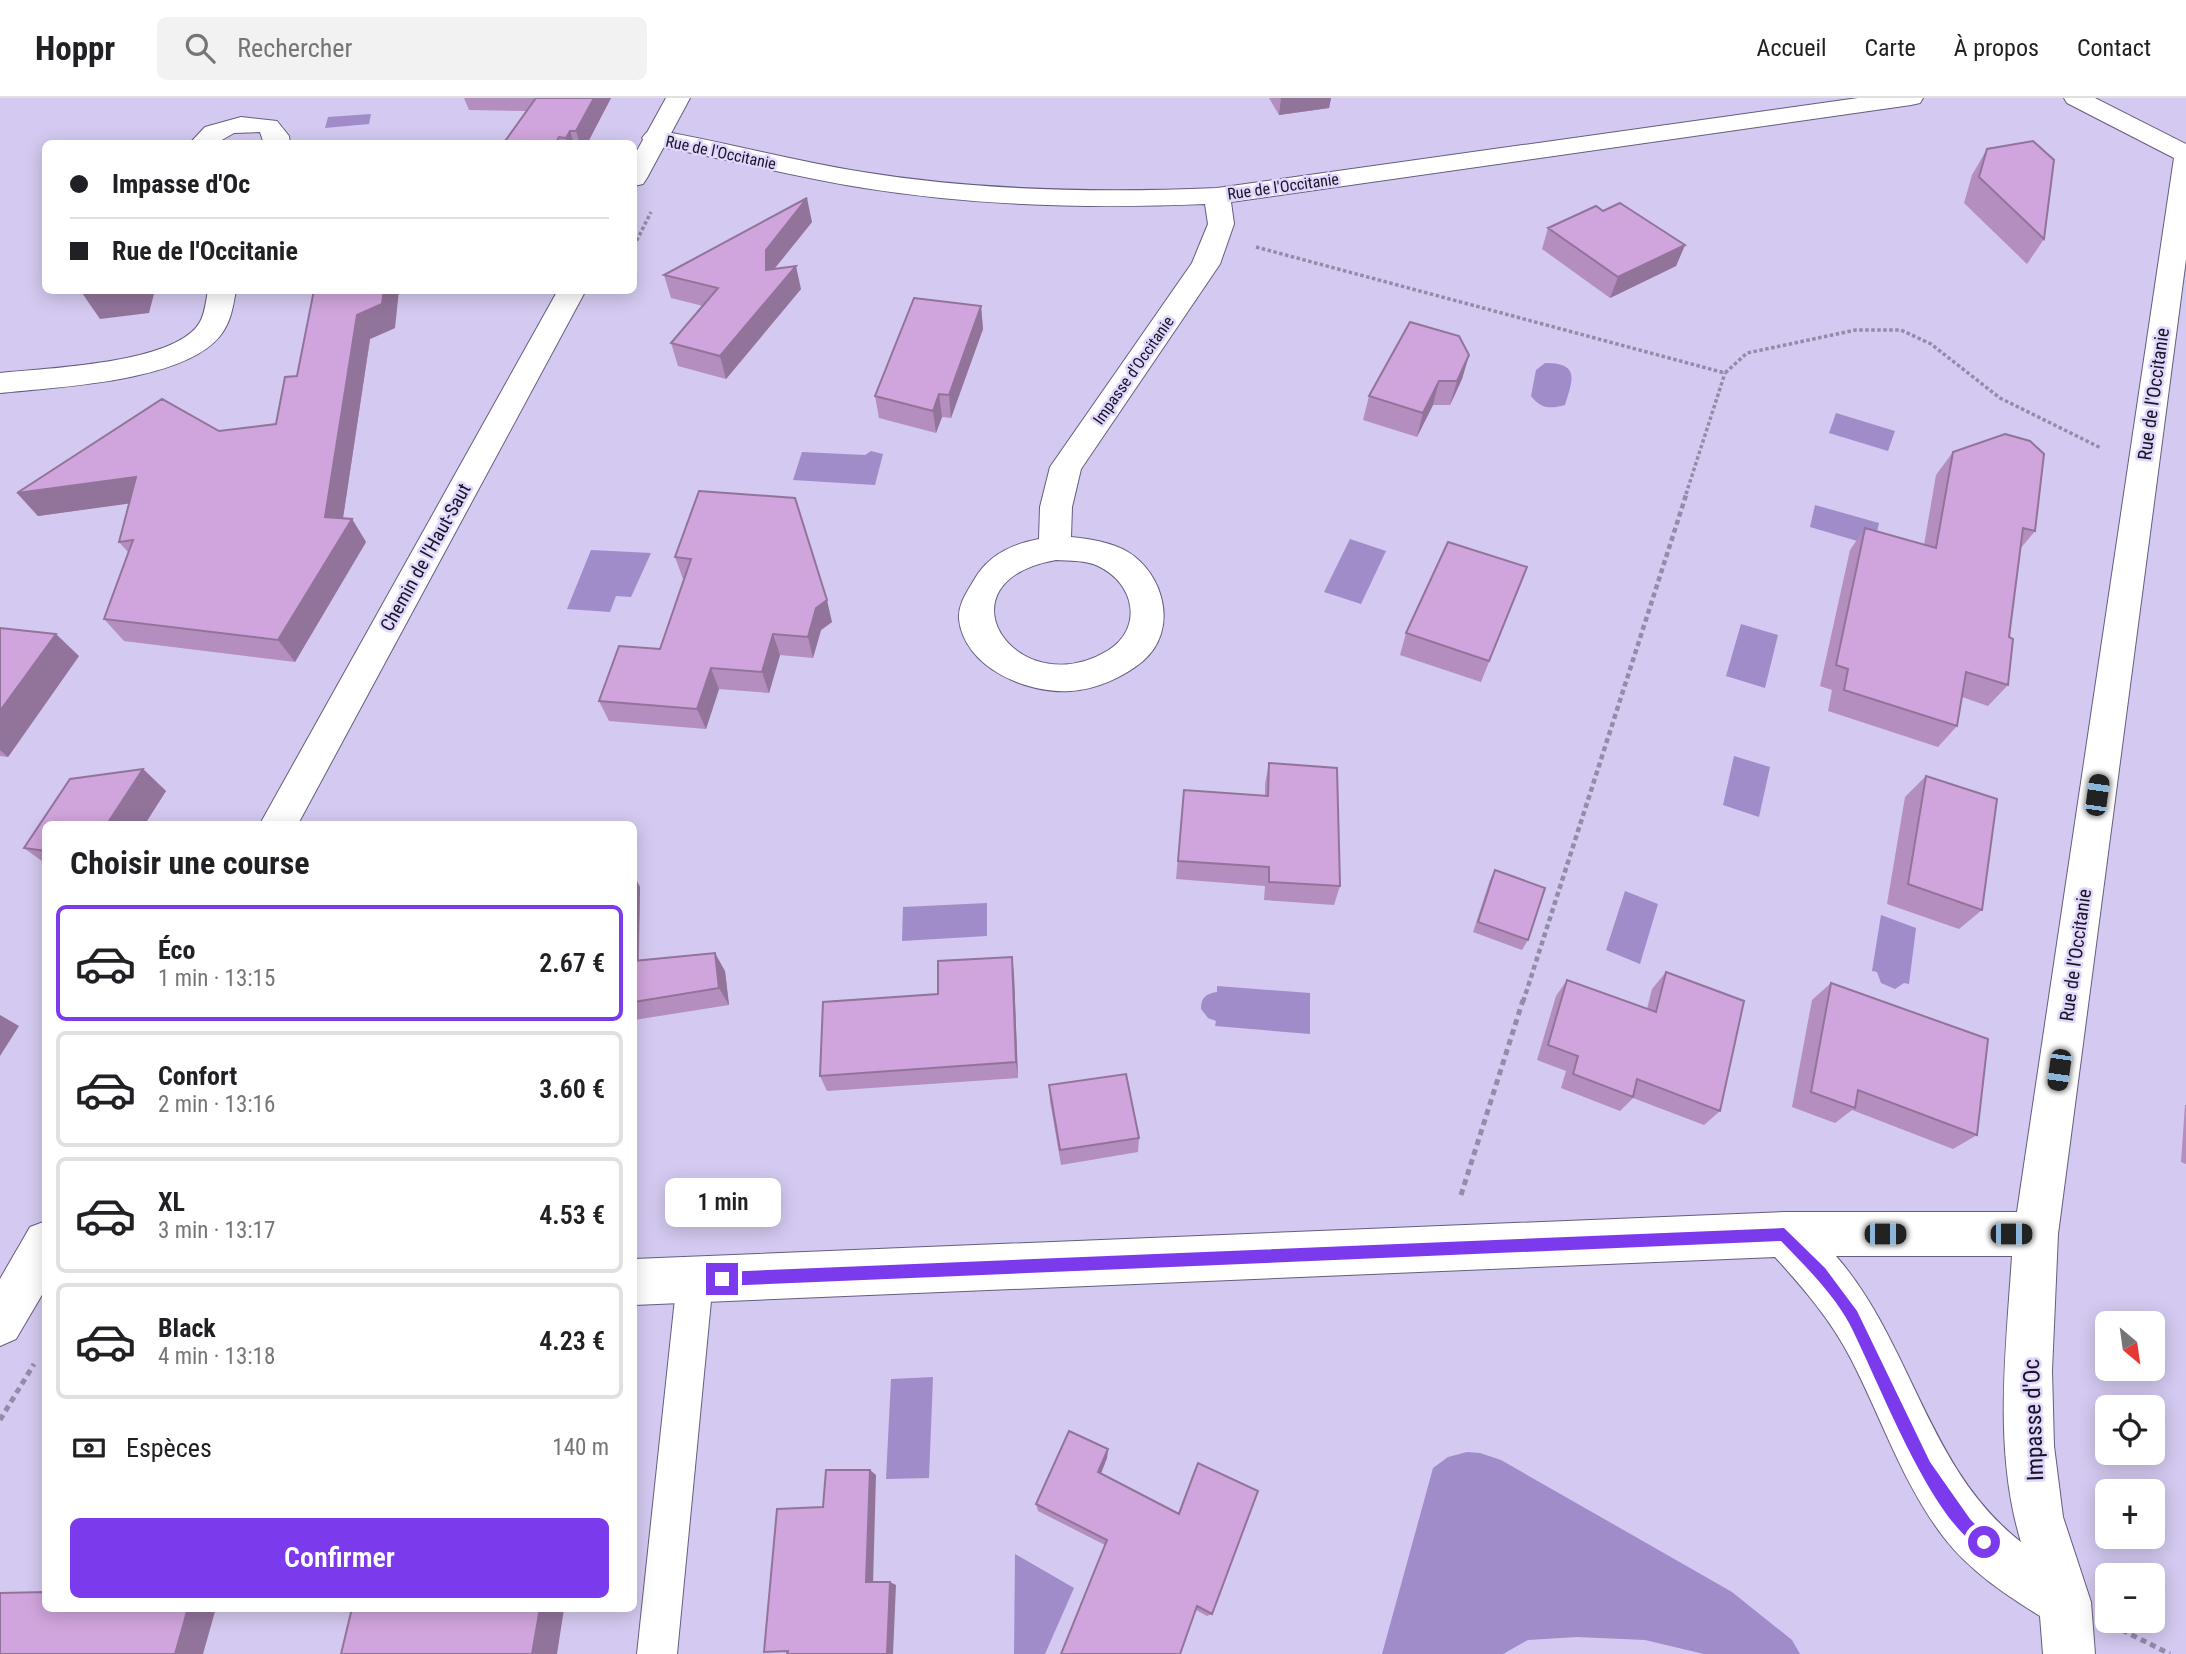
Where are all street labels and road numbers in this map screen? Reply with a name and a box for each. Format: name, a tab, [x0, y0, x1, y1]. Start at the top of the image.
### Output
street label: Rue de l'Occitanie	[664, 132, 778, 173]
street label: Rue de l'Occitanie	[1226, 169, 1340, 204]
street label: Impasse d'Occitanie	[1089, 313, 1178, 428]
street label: Rue de l'Occitanie	[2133, 326, 2174, 462]
street label: Chemin de l'Haut-Saut	[375, 479, 476, 635]
street label: Rue de l'Occitanie	[2055, 887, 2096, 1023]
street label: Impasse d'Oc	[2018, 1358, 2049, 1482]

